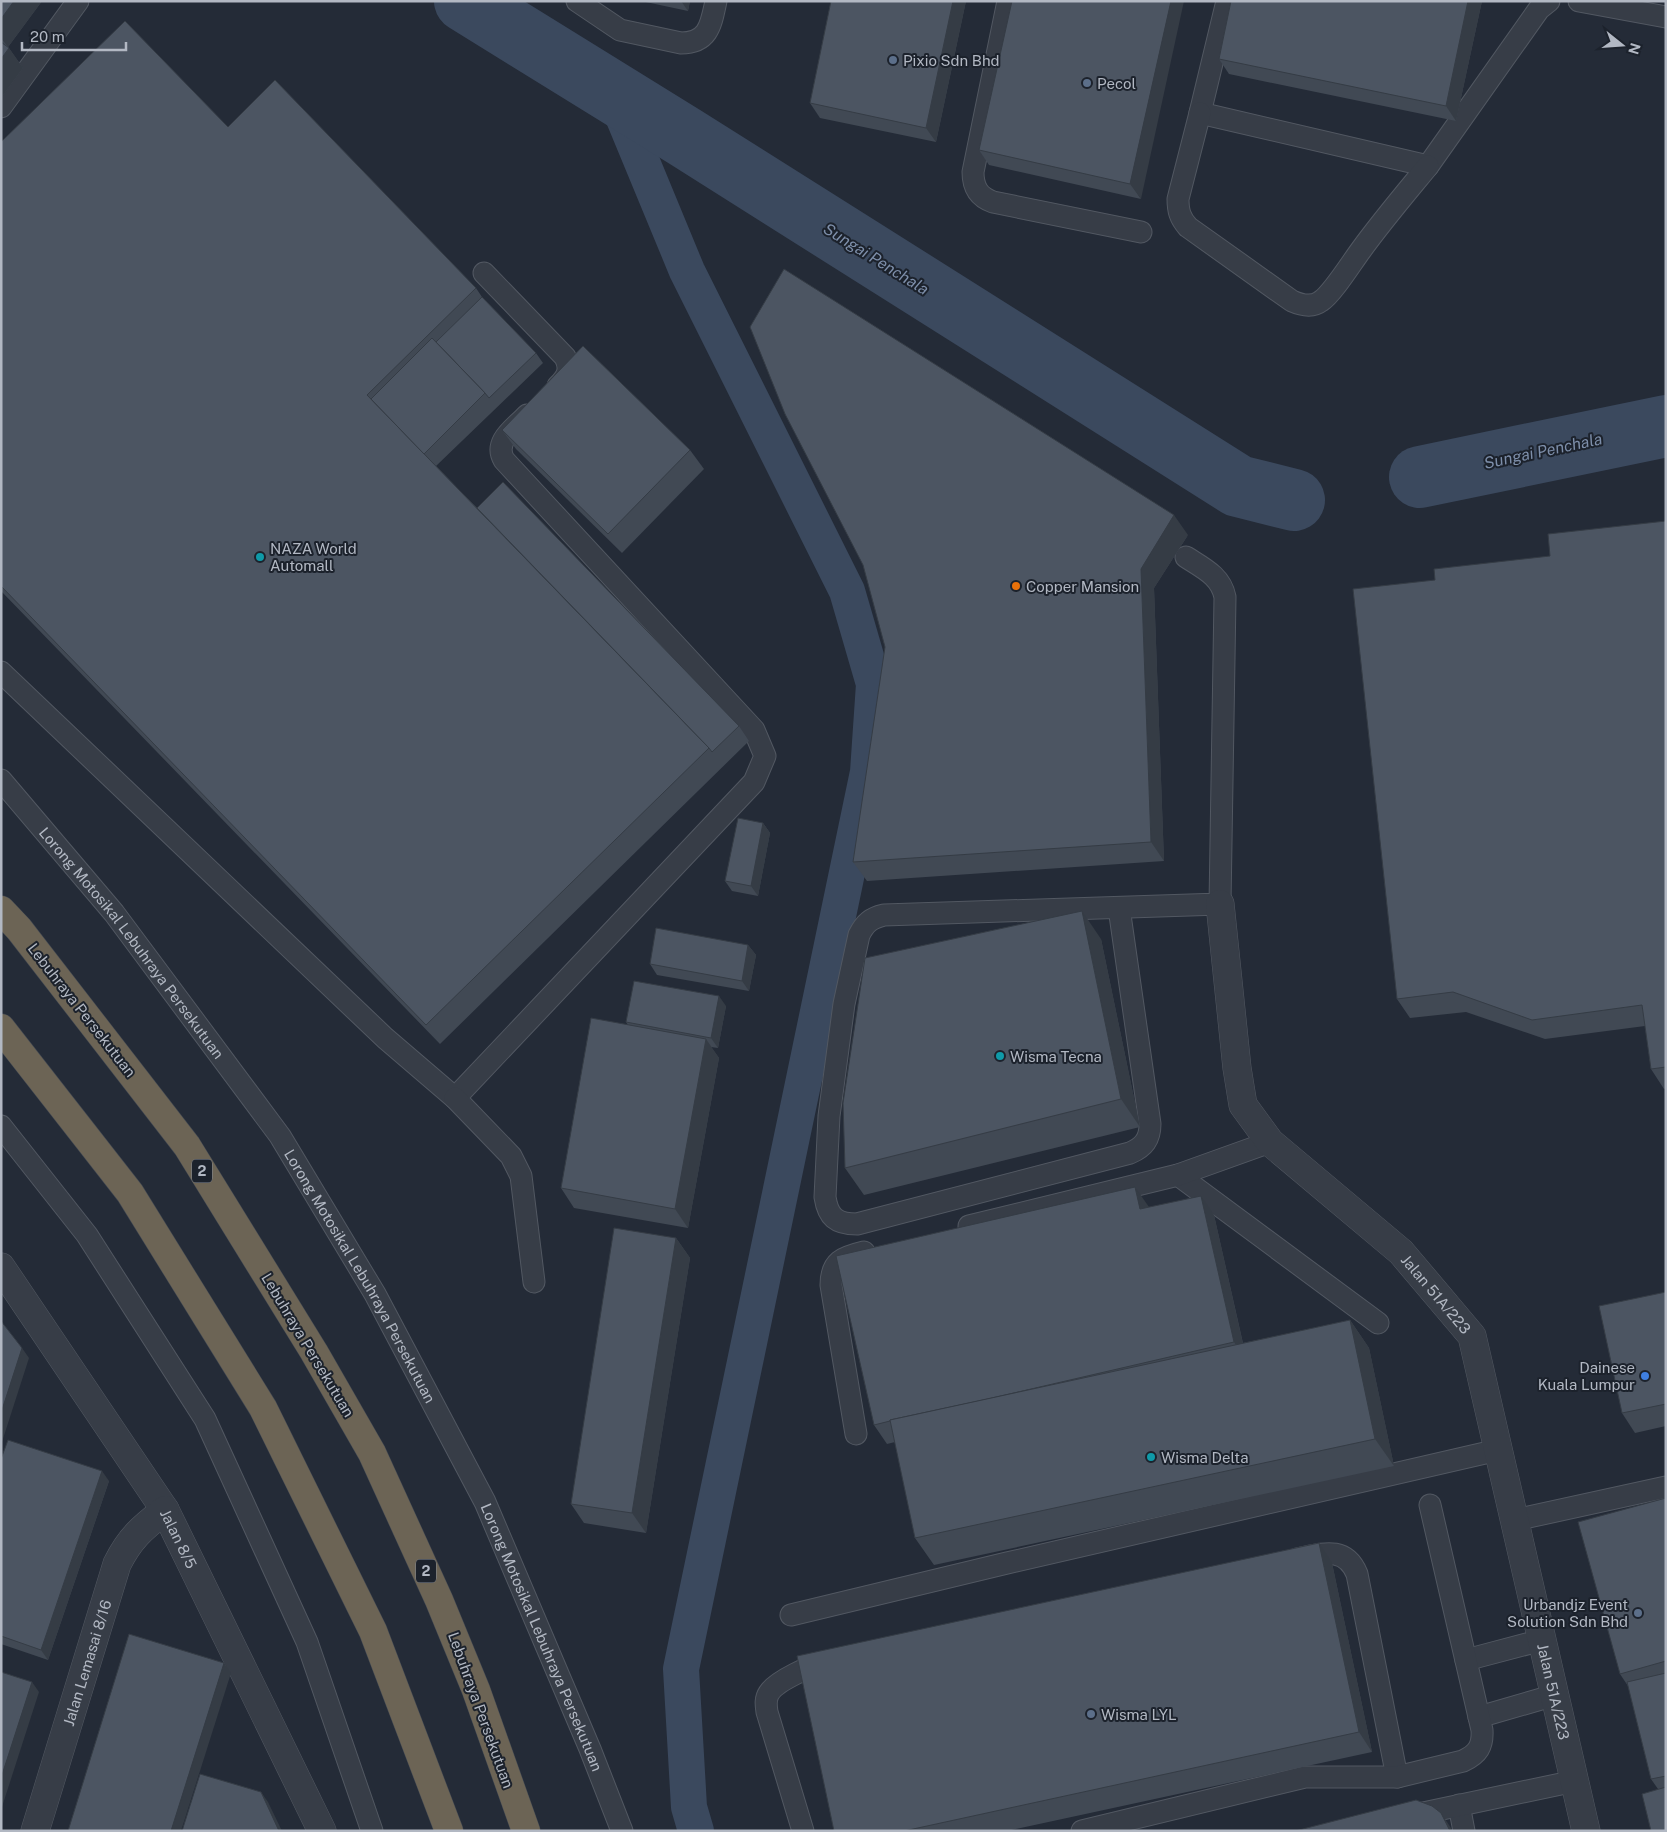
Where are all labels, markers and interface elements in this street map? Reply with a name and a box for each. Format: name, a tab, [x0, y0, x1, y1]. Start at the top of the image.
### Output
scale bar	[22, 20, 126, 52]
north arrow	[1597, 20, 1647, 70]
text: 20 m	[30, 28, 65, 45]
text: N	[1625, 41, 1644, 56]
place label: Pixio Sdn Bhd	[903, 52, 1000, 69]
marker: Pixio Sdn Bhd	[887, 54, 899, 66]
place label: Pecol	[1097, 75, 1136, 92]
marker: Pecol	[1081, 77, 1093, 89]
water label: Sungai Penchala	[820, 219, 932, 299]
water label: Sungai Penchala	[1482, 429, 1604, 473]
place label: NAZA World Automall	[270, 540, 357, 574]
marker: NAZA World Automall	[254, 551, 266, 563]
place label: Copper Mansion	[1026, 578, 1139, 595]
marker: Copper Mansion	[1010, 580, 1022, 592]
street label: Lorong Motosikal Lebuhraya Persekutuan	[36, 824, 228, 1062]
street label: Lebuhraya Persekutuan	[24, 940, 140, 1080]
place label: Wisma Tecna	[1010, 1048, 1102, 1065]
marker: Wisma Tecna	[994, 1050, 1006, 1062]
street label: Lorong Motosikal Lebuhraya Persekutuan	[280, 1147, 440, 1407]
road number: 2	[192, 1160, 212, 1182]
street label: Jalan 51A/223	[1398, 1251, 1475, 1337]
street label: Lebuhraya Persekutuan	[258, 1270, 358, 1420]
place label: Dainese Kuala Lumpur	[1538, 1359, 1635, 1393]
marker: Dainese Kuala Lumpur	[1639, 1370, 1651, 1382]
place label: Wisma Delta	[1161, 1449, 1248, 1466]
marker: Wisma Delta	[1145, 1451, 1157, 1463]
street label: Lorong Motosikal Lebuhraya Persekutuan	[477, 1501, 607, 1775]
street label: Jalan 8/5	[157, 1506, 201, 1571]
road number: 2	[416, 1560, 436, 1582]
place label: Urbandjz Event Solution Sdn Bhd	[1507, 1596, 1628, 1630]
street label: Jalan Lemasai 8/16	[59, 1598, 114, 1728]
marker: Urbandjz Event Solution Sdn Bhd	[1632, 1607, 1644, 1619]
street label: Lebuhraya Persekutuan	[444, 1629, 518, 1791]
street label: Jalan 51A/223	[1535, 1642, 1573, 1741]
place label: Wisma LYL	[1101, 1706, 1177, 1723]
marker: Wisma LYL	[1085, 1708, 1097, 1720]

